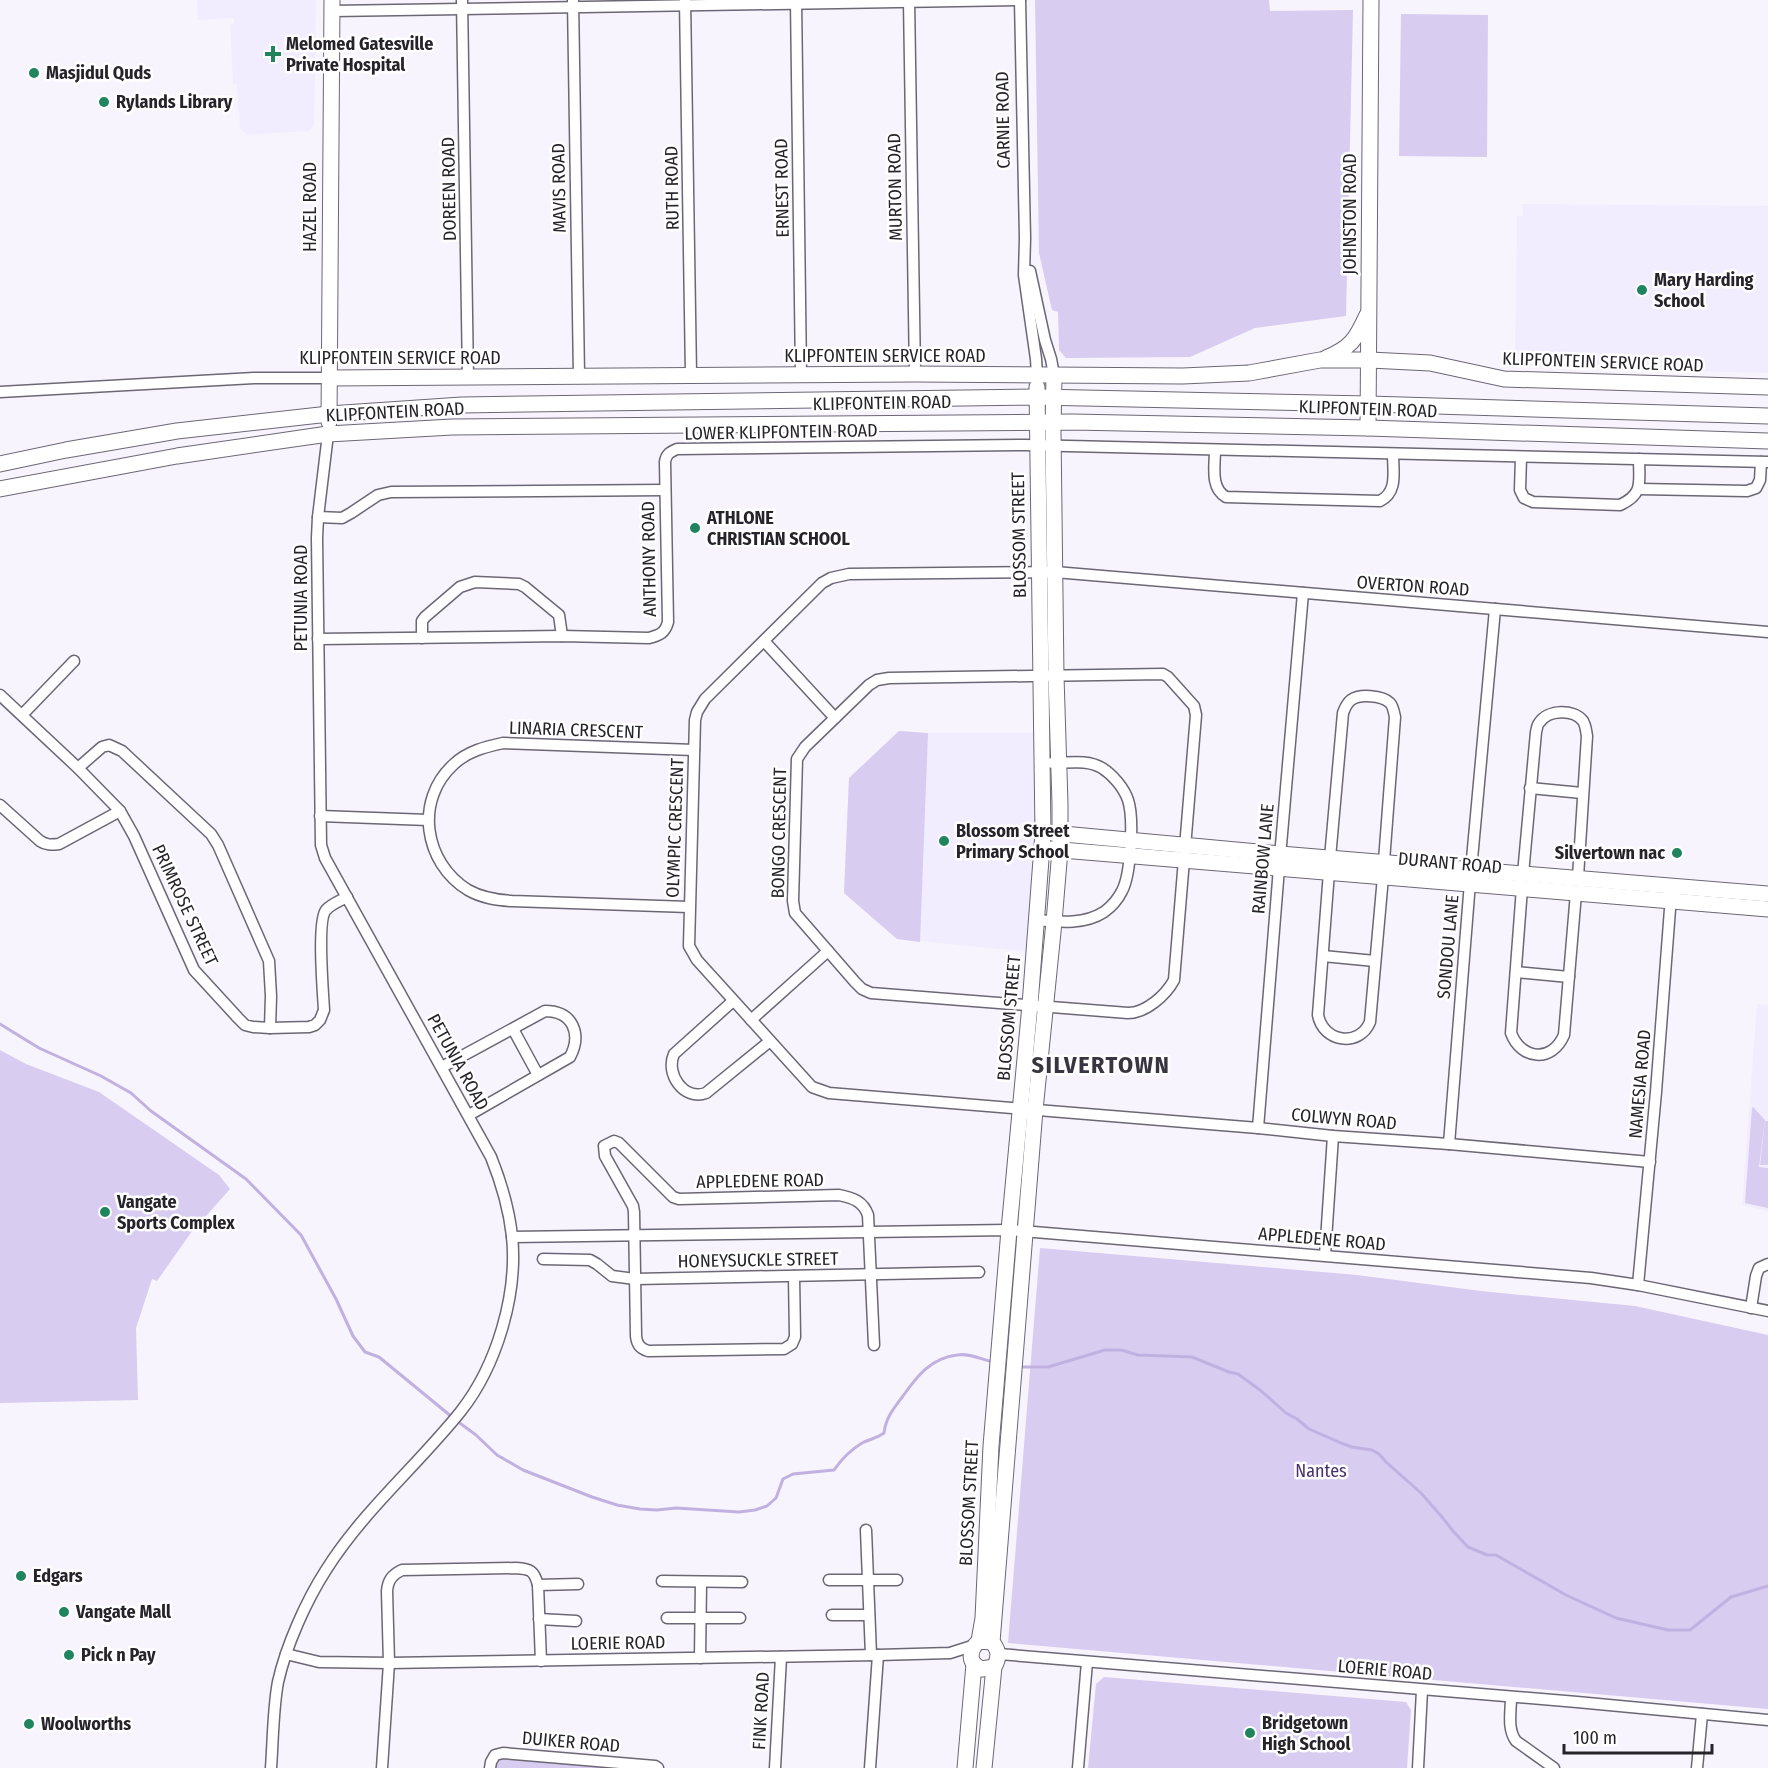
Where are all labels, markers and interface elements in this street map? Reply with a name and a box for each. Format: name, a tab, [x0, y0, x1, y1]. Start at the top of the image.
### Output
place label: Melomed Gatesville Private Hospital	[286, 33, 433, 76]
marker: Melomed Gatesville Private Hospital	[264, 45, 282, 63]
place label: Masjidul Quds	[46, 62, 151, 84]
marker: Masjidul Quds	[27, 66, 41, 80]
street label: CARNIE ROAD	[991, 71, 1015, 169]
place label: Rylands Library	[116, 91, 233, 113]
marker: Rylands Library	[97, 95, 111, 109]
street label: MURTON ROAD	[883, 133, 907, 241]
street label: DOREEN ROAD	[437, 137, 461, 241]
street label: ERNEST ROAD	[770, 138, 794, 238]
street label: MAVIS ROAD	[547, 143, 571, 233]
street label: RUTH ROAD	[660, 146, 684, 230]
street label: JOHNSTON ROAD	[1339, 153, 1361, 275]
street label: HAZEL ROAD	[299, 162, 321, 252]
place label: Mary Harding School	[1654, 269, 1754, 312]
marker: Mary Harding School	[1635, 283, 1649, 297]
street label: KLIPFONTEIN SERVICE ROAD	[784, 345, 986, 367]
street label: KLIPFONTEIN SERVICE ROAD	[299, 347, 501, 369]
street label: KLIPFONTEIN SERVICE ROAD	[1502, 347, 1704, 377]
street label: KLIPFONTEIN ROAD	[812, 391, 952, 415]
street label: KLIPFONTEIN ROAD	[1298, 396, 1438, 422]
street label: KLIPFONTEIN ROAD	[325, 397, 465, 427]
street label: LOWER KLIPFONTEIN ROAD	[684, 419, 878, 445]
street label: BLOSSOM STREET	[1007, 471, 1031, 598]
street label: ANTHONY ROAD	[637, 501, 661, 617]
place label: ATHLONE CHRISTIAN SCHOOL	[706, 507, 850, 550]
marker: ATHLONE CHRISTIAN SCHOOL	[688, 521, 702, 535]
street label: PETUNIA ROAD	[290, 545, 312, 651]
street label: OVERTON ROAD	[1356, 571, 1470, 601]
street label: LINARIA CRESCENT	[509, 717, 644, 743]
street label: OLYMPIC CRESCENT	[662, 757, 688, 898]
street label: BONGO CRESCENT	[767, 767, 791, 899]
street label: RAINBOW LANE	[1247, 803, 1279, 915]
place label: Blossom Street Primary School	[956, 820, 1070, 863]
marker: Blossom Street Primary School	[937, 834, 951, 848]
street label: PRIMROSE STREET	[147, 841, 223, 970]
place label: Silvertown nac	[1555, 842, 1665, 864]
marker: Silvertown nac	[1670, 846, 1684, 860]
street label: DURANT ROAD	[1397, 847, 1503, 879]
street label: SONDOU LANE	[1432, 894, 1464, 1000]
street label: BLOSSOM STREET	[993, 954, 1026, 1082]
street label: PETUNIA ROAD	[422, 1010, 494, 1114]
street label: NAMESIA ROAD	[1624, 1028, 1656, 1140]
district label: SILVERTOWN	[1031, 1051, 1171, 1079]
street label: COLWYN ROAD	[1290, 1103, 1398, 1135]
street label: APPLEDENE ROAD	[696, 1169, 824, 1193]
place label: Vangate Sports Complex	[116, 1191, 235, 1234]
marker: Vangate Sports Complex	[98, 1205, 112, 1219]
street label: APPLEDENE ROAD	[1257, 1222, 1387, 1256]
street label: HONEYSUCKLE STREET	[677, 1248, 839, 1272]
street label: BLOSSOM STREET	[955, 1439, 983, 1567]
park label: Nantes	[1295, 1460, 1347, 1482]
place label: Edgars	[33, 1565, 83, 1587]
marker: Edgars	[14, 1569, 28, 1583]
place label: Vangate Mall	[75, 1601, 171, 1623]
marker: Vangate Mall	[57, 1605, 71, 1619]
street label: LOERIE ROAD	[570, 1631, 666, 1655]
place label: Pick n Pay	[81, 1644, 156, 1666]
marker: Pick n Pay	[62, 1648, 76, 1662]
street label: LOERIE ROAD	[1337, 1655, 1433, 1685]
street label: FINK ROAD	[748, 1671, 774, 1751]
place label: Bridgetown High School	[1262, 1712, 1350, 1755]
place label: Woolworths	[41, 1713, 131, 1735]
marker: Woolworths	[22, 1717, 36, 1731]
scale bar	[1564, 1717, 1712, 1755]
marker: Bridgetown High School	[1243, 1726, 1257, 1740]
street label: DUIKER ROAD	[521, 1727, 621, 1757]
text: 100 m	[1573, 1727, 1617, 1749]

